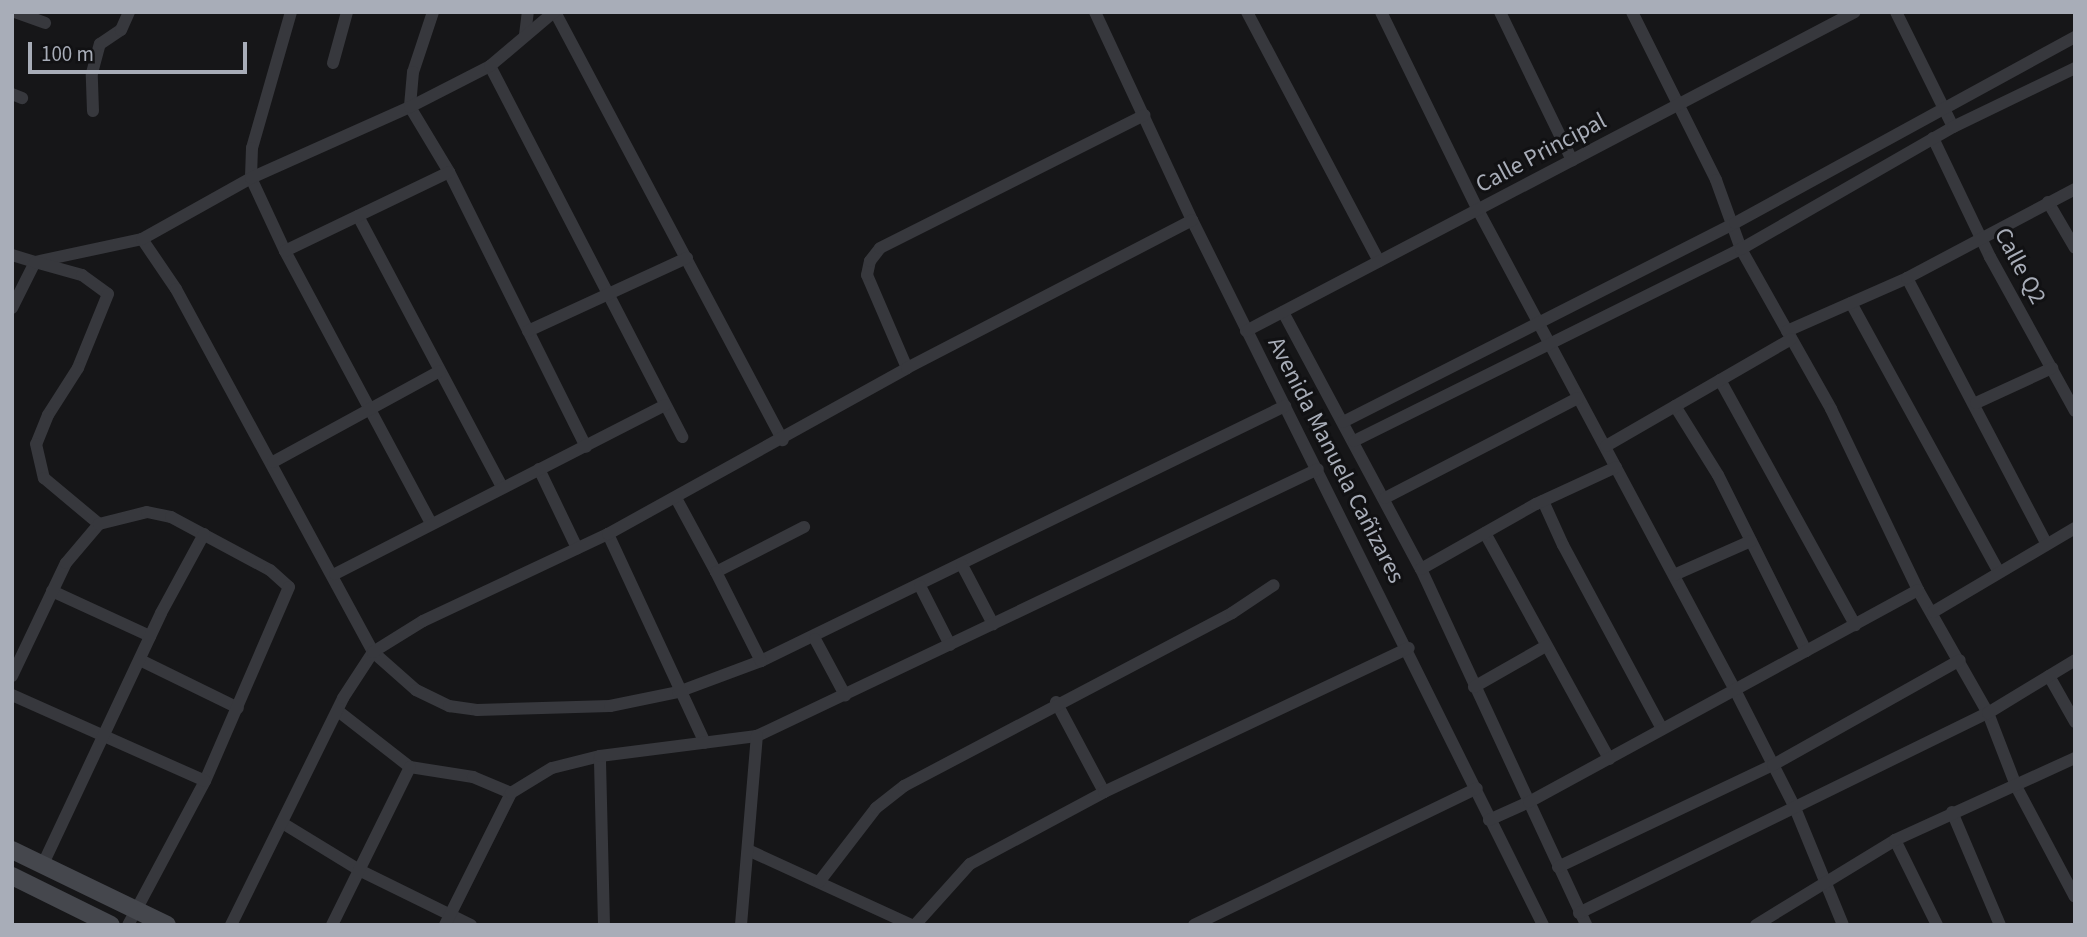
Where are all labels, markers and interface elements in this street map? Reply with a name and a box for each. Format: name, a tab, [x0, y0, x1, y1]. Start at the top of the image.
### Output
scale bar	[32, 28, 250, 72]
text: 100 m	[41, 39, 94, 69]
street label: Calle Principal	[1471, 107, 1611, 199]
street label: Calle Q2	[1988, 223, 2052, 309]
street label: Avenida Manuela Cañizares	[1261, 332, 1411, 588]

